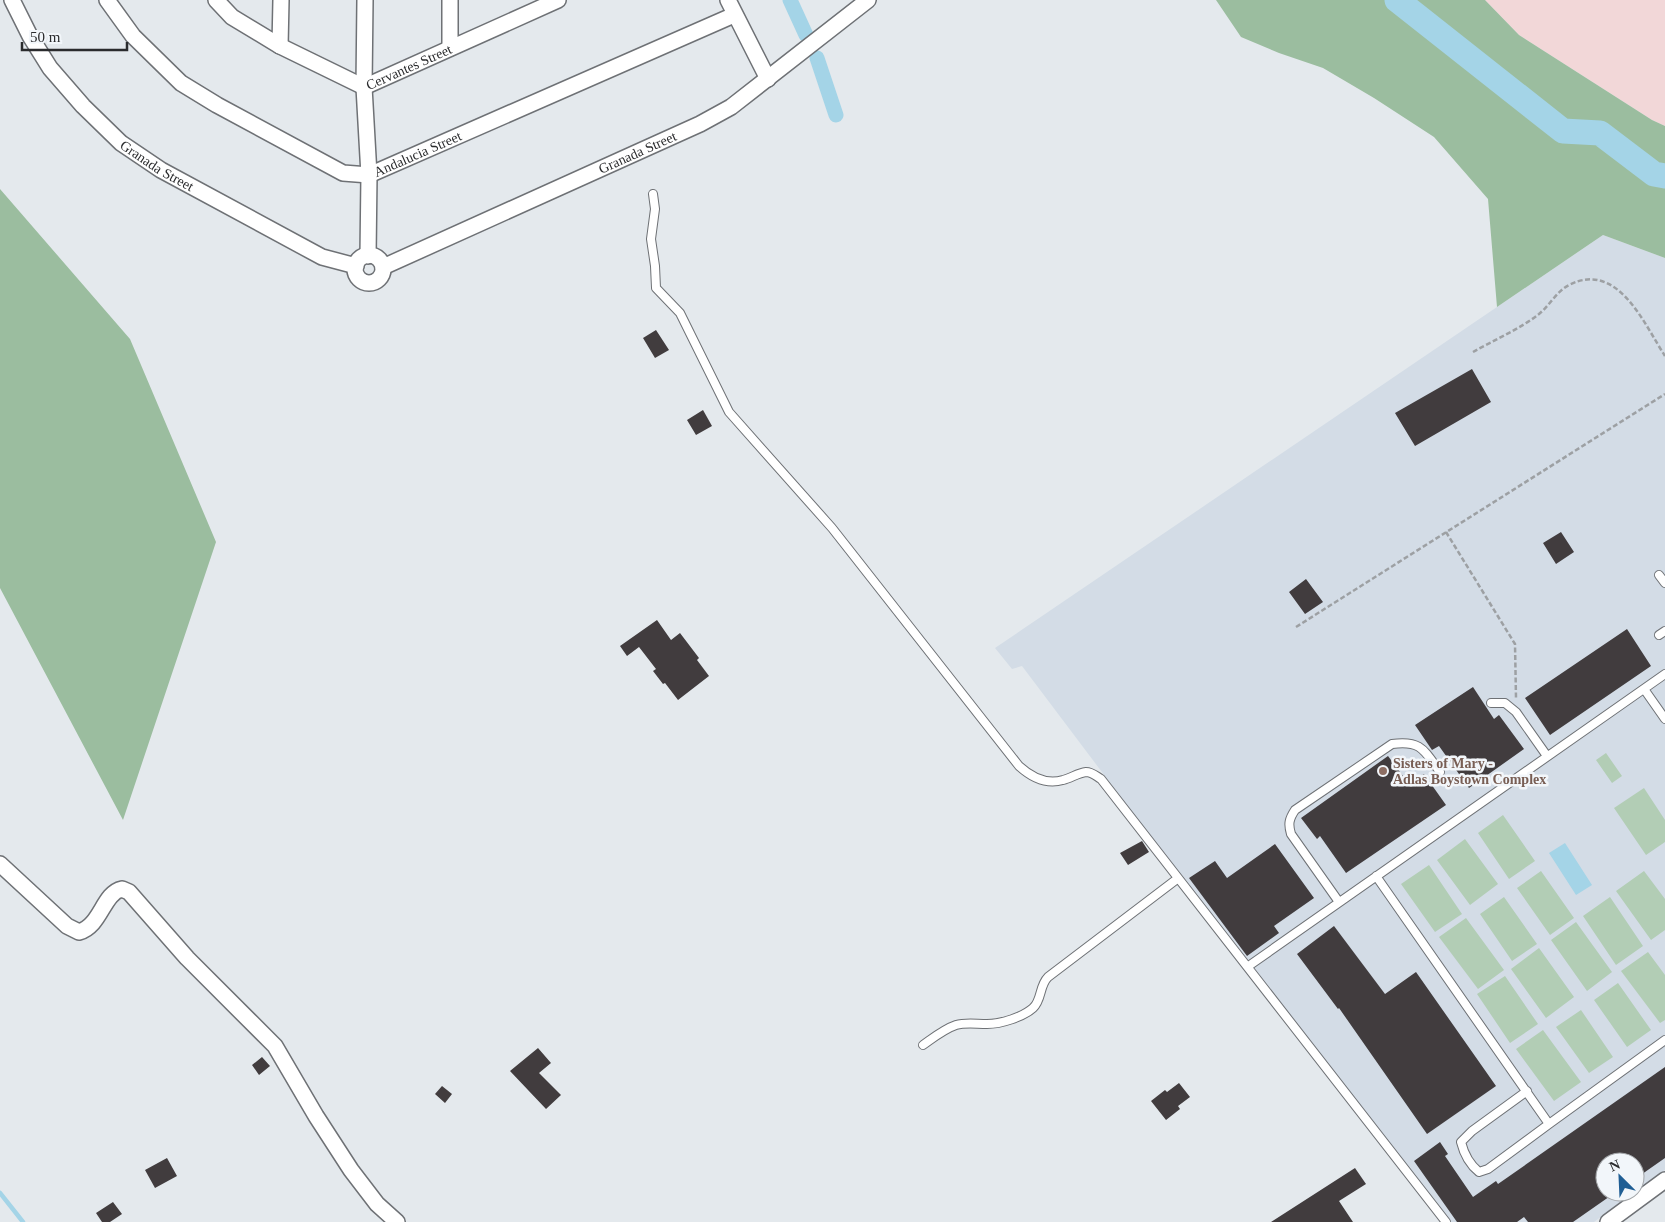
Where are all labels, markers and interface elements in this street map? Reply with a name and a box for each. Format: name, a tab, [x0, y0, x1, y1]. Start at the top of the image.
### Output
scale bar	[22, 20, 128, 52]
text: 50 m	[30, 29, 61, 45]
street label: Cervantes Street	[364, 42, 454, 93]
street label: Andalucia Street	[372, 128, 464, 180]
street label: Granada Street	[596, 129, 679, 177]
street label: Granada Street	[117, 138, 196, 194]
place label: Sisters of Mary - Adlas Boystown Complex	[1393, 756, 1546, 787]
marker: Sisters of Mary - Adlas Boystown Complex	[1377, 765, 1389, 777]
north arrow	[1595, 1152, 1645, 1202]
text: N	[1607, 1157, 1623, 1174]

